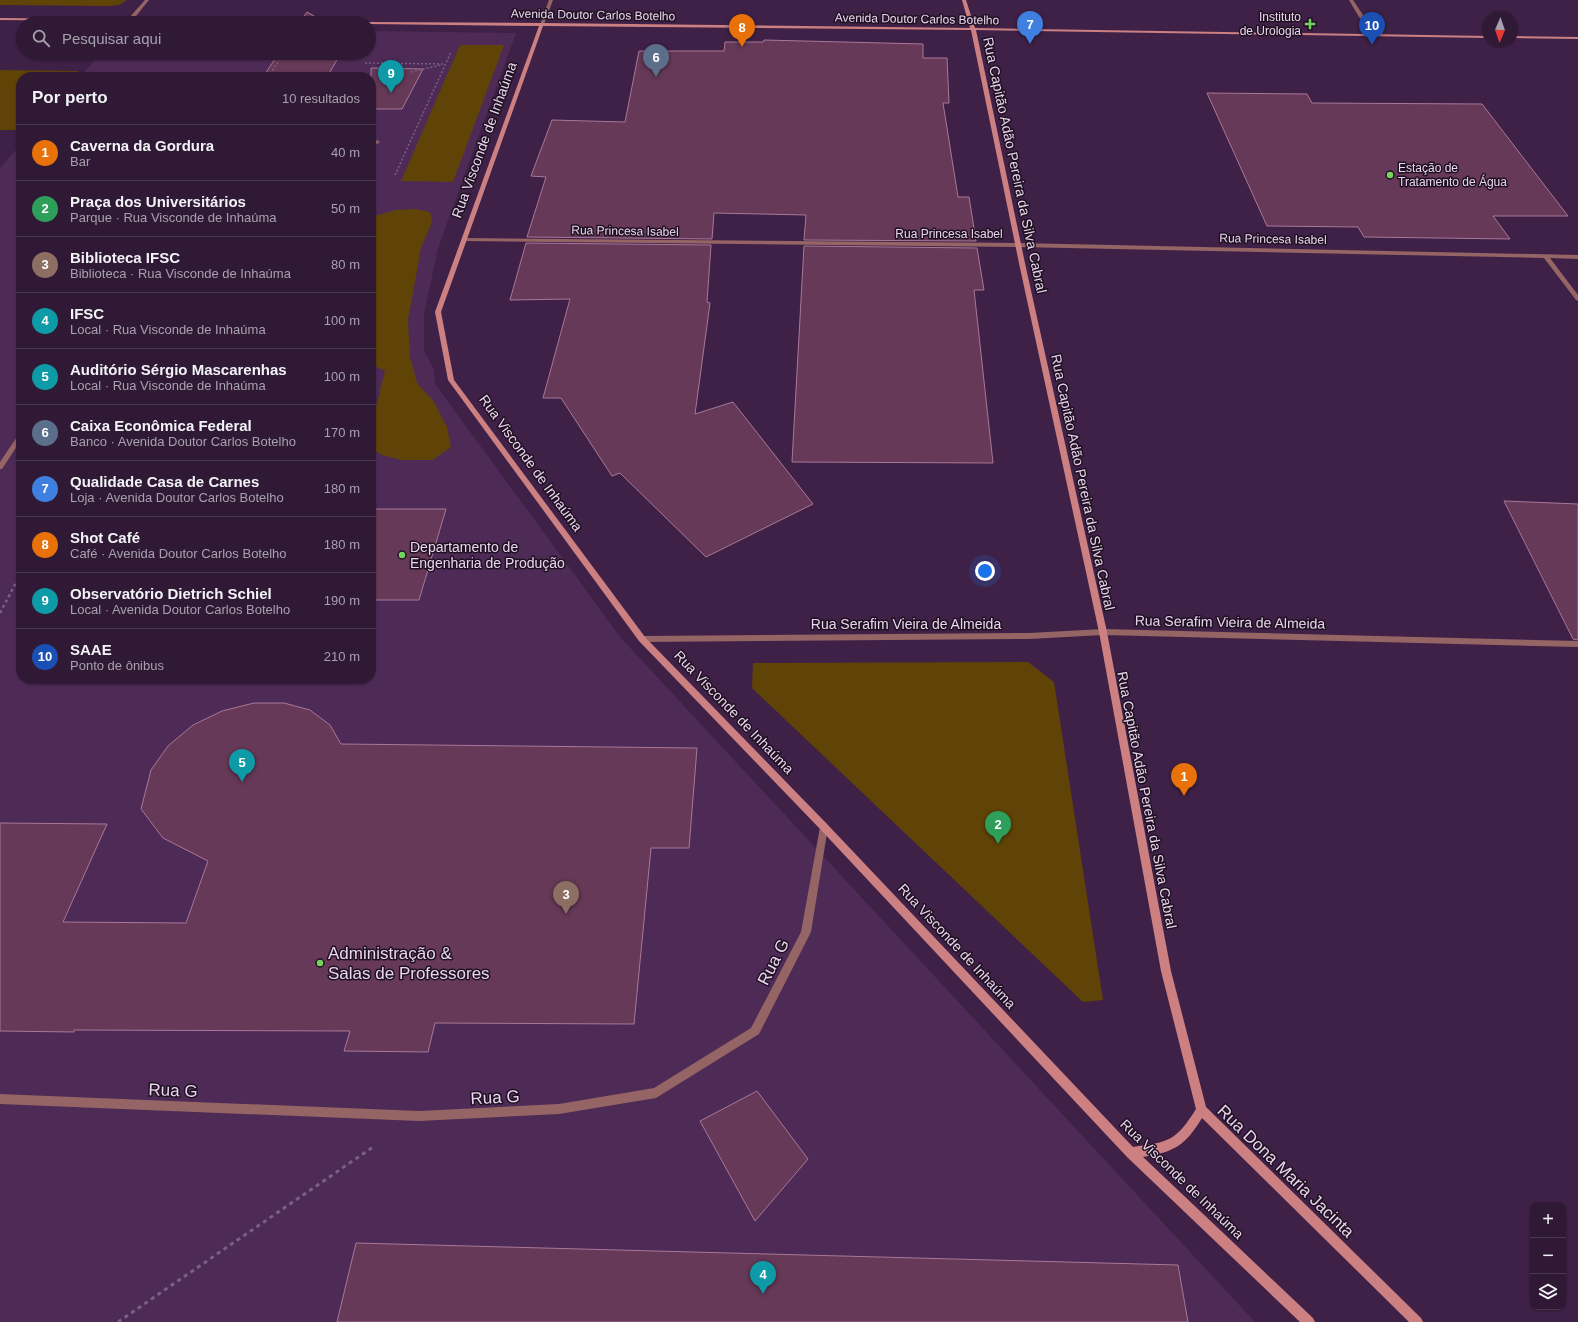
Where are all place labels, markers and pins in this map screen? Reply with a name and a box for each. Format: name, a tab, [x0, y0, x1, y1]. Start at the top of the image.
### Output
place label: Instituto de Urologia	[1240, 10, 1301, 38]
pin: 7	[1017, 11, 1043, 44]
pin: 10	[1359, 12, 1385, 45]
pin: 8	[729, 14, 755, 47]
marker: Instituto de Urologia	[1304, 18, 1316, 30]
pin: 6	[643, 44, 669, 77]
pin: 9	[378, 60, 404, 93]
place label: Estação de Tratamento de Água	[1398, 161, 1507, 189]
marker: Estação de Tratamento de Água	[1385, 170, 1395, 180]
place label: Departamento de Engenharia de Produção	[410, 539, 565, 571]
marker: Departamento de Engenharia de Produção	[397, 550, 407, 560]
pin: 5	[229, 749, 255, 782]
pin: 1	[1171, 763, 1197, 796]
pin: 2	[985, 811, 1011, 844]
pin: 3	[553, 881, 579, 914]
place label: Administração & Salas de Professores	[328, 944, 490, 983]
marker: Administração & Salas de Professores	[315, 958, 325, 968]
pin: 4	[750, 1261, 776, 1294]

